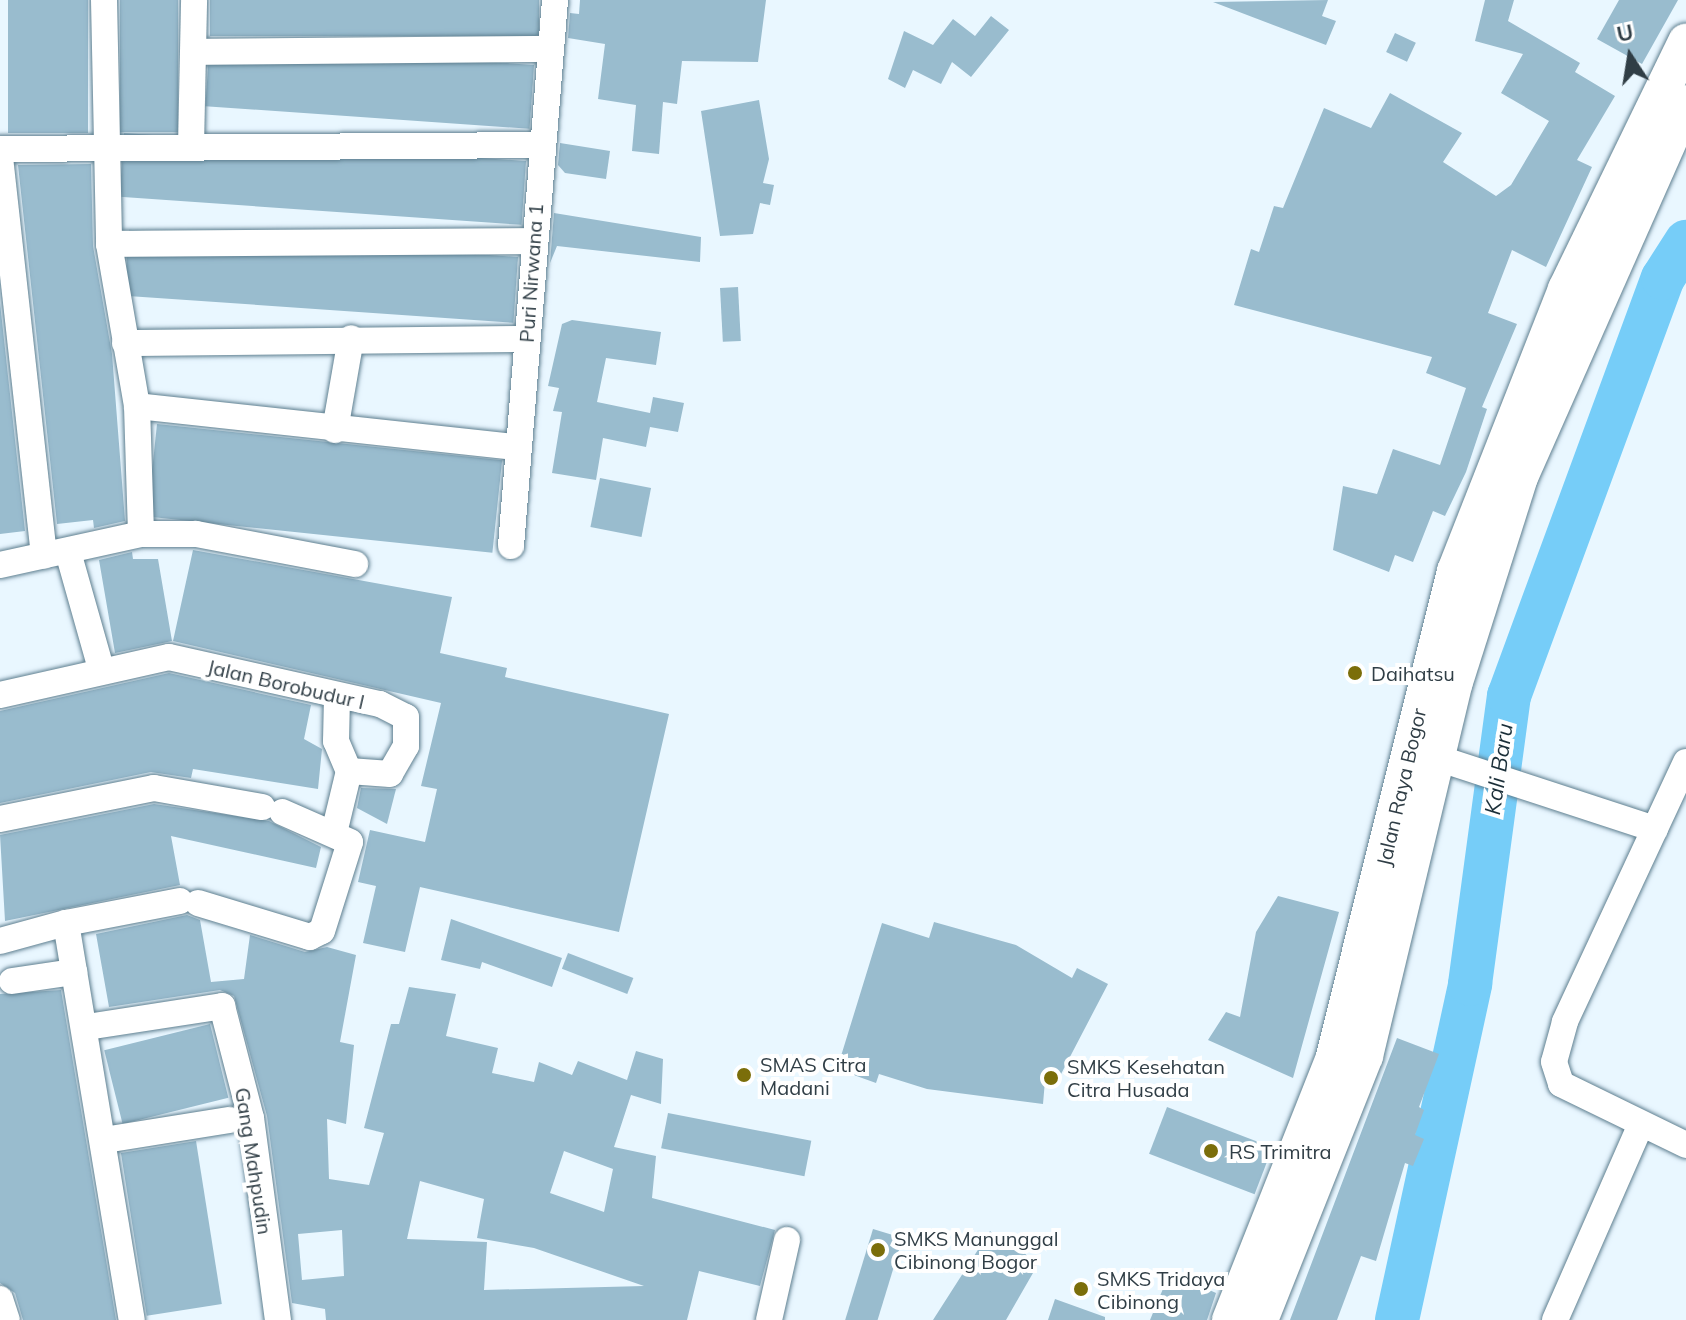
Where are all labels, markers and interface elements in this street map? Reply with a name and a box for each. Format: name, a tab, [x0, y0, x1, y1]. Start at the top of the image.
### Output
north arrow	[1590, 16, 1670, 96]
text: U	[1614, 17, 1636, 48]
street label: Puri Nirwana 1	[514, 203, 548, 343]
street label: Jalan Borobudur I	[205, 654, 367, 714]
place label: Daihatsu	[1371, 661, 1455, 685]
marker: Daihatsu	[1346, 664, 1364, 682]
street label: Jalan Raya Bogor	[1371, 706, 1431, 868]
water label: Kali Baru	[1480, 722, 1518, 816]
place label: SMAS Citra Madani	[760, 1052, 866, 1099]
place label: SMKS Kesehatan Citra Husada	[1067, 1054, 1225, 1101]
marker: SMAS Citra Madani	[735, 1066, 753, 1084]
marker: SMKS Kesehatan Citra Husada	[1042, 1069, 1060, 1087]
street label: Gang Mahpudin	[231, 1086, 277, 1236]
place label: RS Trimitra	[1229, 1139, 1332, 1163]
marker: RS Trimitra	[1200, 1140, 1222, 1162]
place label: SMKS Manunggal Cibinong Bogor	[894, 1226, 1058, 1273]
marker: SMKS Manunggal Cibinong Bogor	[869, 1241, 887, 1259]
place label: SMKS Tridaya Cibinong	[1097, 1266, 1225, 1313]
marker: SMKS Tridaya Cibinong	[1072, 1280, 1090, 1298]

